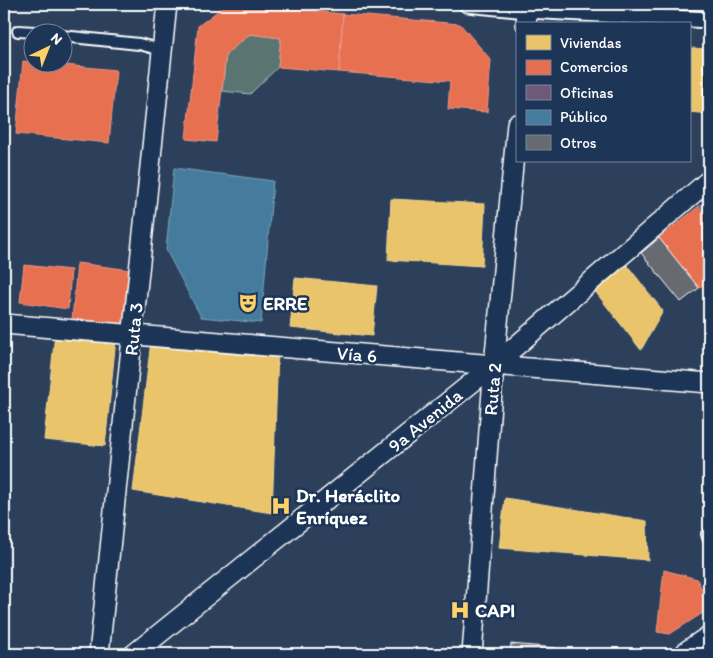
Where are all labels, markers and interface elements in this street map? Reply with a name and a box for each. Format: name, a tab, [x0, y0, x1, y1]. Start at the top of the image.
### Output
north arrow	[22, 22, 72, 72]
legend	[516, 22, 690, 162]
text: N	[47, 29, 66, 48]
text: Viviendas	[560, 34, 622, 52]
text: Comercios	[560, 58, 628, 76]
text: Oficinas	[560, 84, 614, 102]
text: Público	[560, 108, 607, 126]
text: Otros	[560, 134, 597, 152]
theatre icon: ERRE	[237, 292, 259, 314]
place label: ERRE	[263, 292, 308, 315]
street label: Ruta 3	[119, 301, 148, 357]
street label: Vía 6	[336, 341, 378, 368]
street label: Ruta 2	[479, 362, 506, 416]
street label: 9a Avenida	[383, 383, 467, 457]
place label: Dr. Heráclito Enríquez	[296, 484, 401, 529]
hospital icon: Dr. Heráclito Enríquez	[270, 495, 292, 517]
hospital icon: CAPI	[449, 599, 471, 621]
place label: CAPI	[475, 599, 515, 622]

